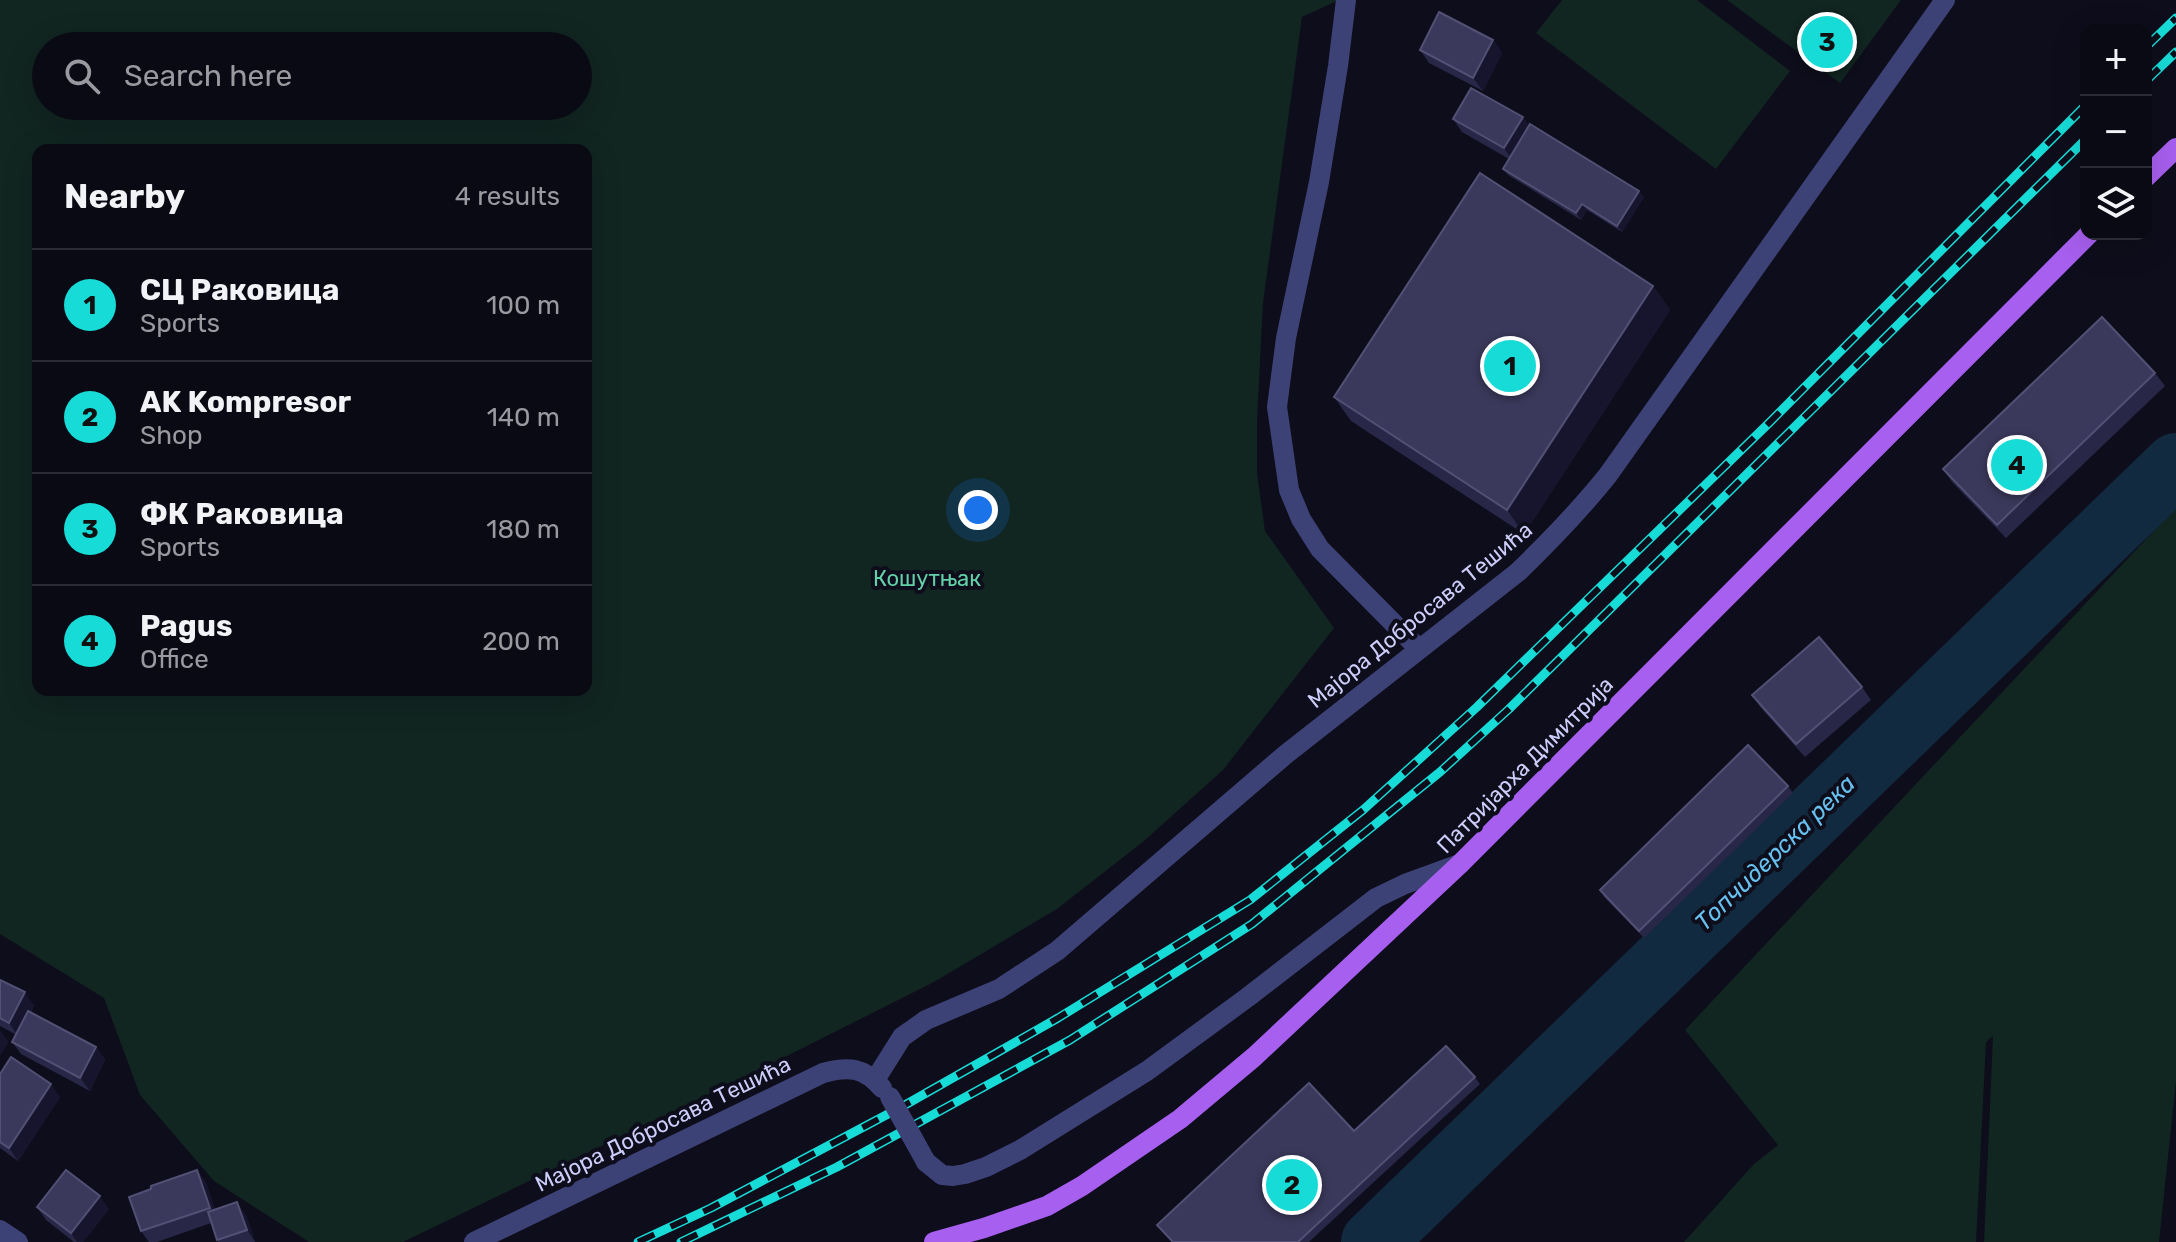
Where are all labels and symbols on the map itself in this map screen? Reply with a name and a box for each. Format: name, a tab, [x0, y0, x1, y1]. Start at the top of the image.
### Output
pin: 3	[1801, 12, 1853, 72]
pin: 1	[1484, 336, 1536, 396]
pin: 4	[1991, 435, 2043, 495]
your location	[958, 490, 998, 530]
street label: Мајора Добросава Тешића	[1302, 516, 1538, 714]
park label: Кошутњак	[873, 565, 981, 592]
street label: Патријарха Димитрија	[1431, 671, 1619, 859]
water label: Топчидерска река	[1689, 769, 1861, 937]
street label: Мајора Добросава Тешића	[531, 1050, 795, 1198]
pin: 2	[1266, 1155, 1318, 1215]

